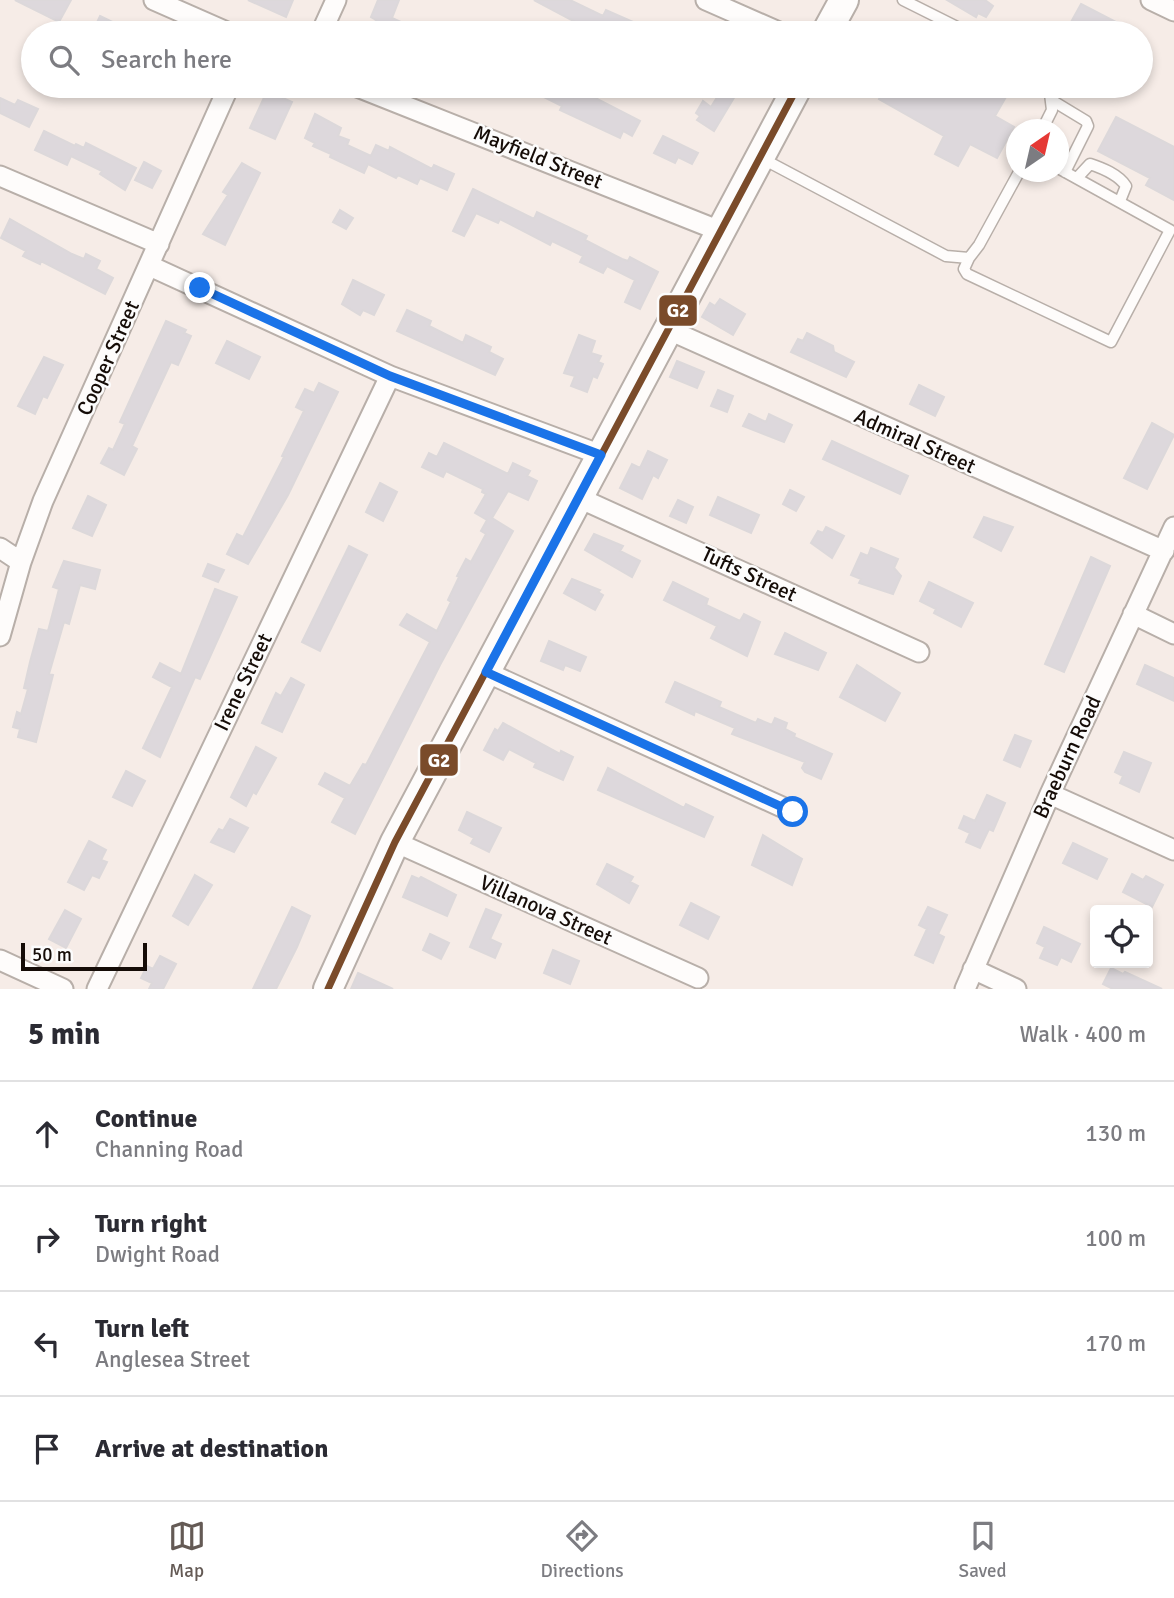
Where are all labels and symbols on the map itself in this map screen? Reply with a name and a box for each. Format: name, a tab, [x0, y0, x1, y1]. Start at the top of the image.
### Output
street label: Mayfield Street	[470, 119, 606, 195]
north arrow	[1006, 119, 1069, 182]
route end	[184, 272, 215, 303]
line badge: G2	[658, 294, 698, 327]
street label: Cooper Street	[71, 296, 145, 420]
text: G2	[667, 299, 689, 323]
street label: Admiral Street	[850, 403, 980, 479]
street label: Tufts Street	[697, 541, 801, 607]
street label: Irene Street	[208, 629, 278, 735]
street label: Braeburn Road	[1027, 692, 1107, 822]
line badge: G2	[419, 743, 459, 777]
text: G2	[428, 749, 450, 773]
route start	[777, 796, 808, 827]
street label: Villanova Street	[476, 869, 616, 951]
scale bar	[21, 940, 147, 972]

